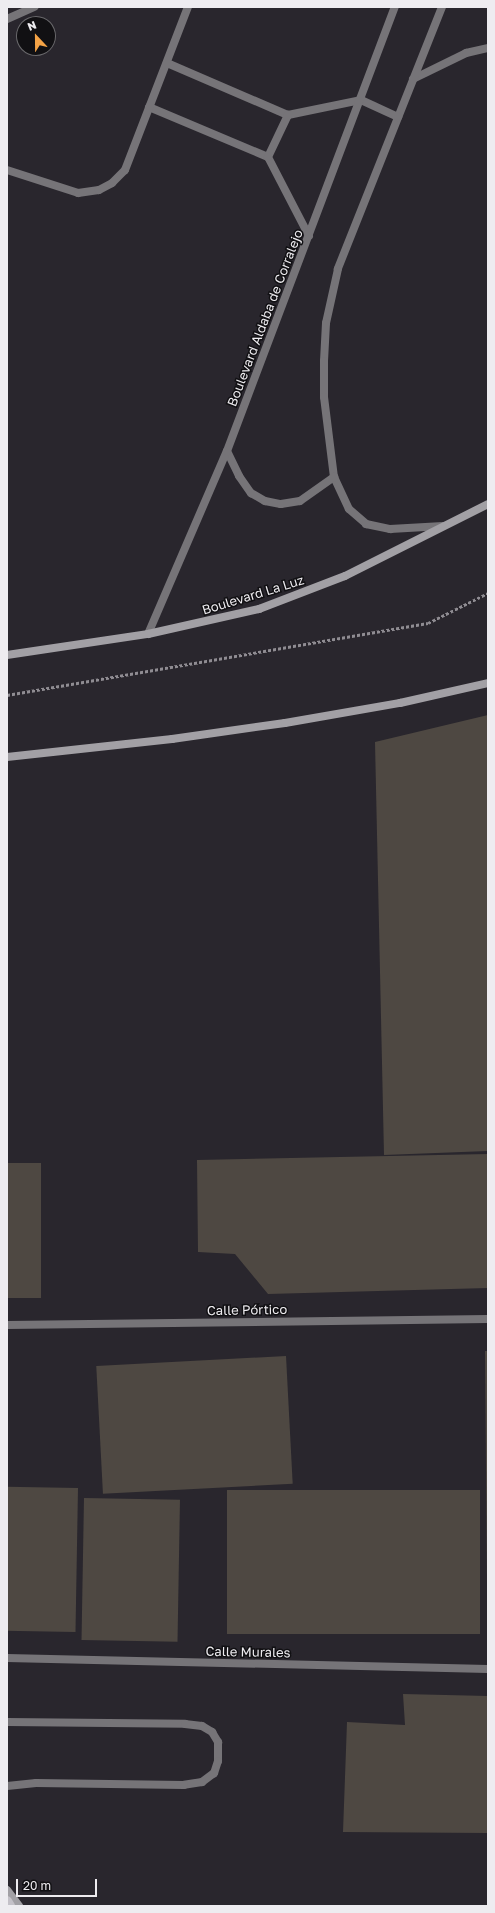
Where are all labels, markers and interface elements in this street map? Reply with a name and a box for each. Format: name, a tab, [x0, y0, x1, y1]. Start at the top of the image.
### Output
north arrow	[16, 16, 56, 56]
text: N	[25, 18, 38, 33]
street label: Boulevard Aldaba de Corralejo	[224, 227, 306, 409]
street label: Boulevard La Luz	[200, 572, 306, 618]
street label: Calle Pórtico	[207, 1302, 287, 1318]
street label: Calle Murales	[205, 1643, 291, 1661]
scale bar	[18, 1871, 99, 1897]
text: 20 m	[23, 1878, 51, 1893]

